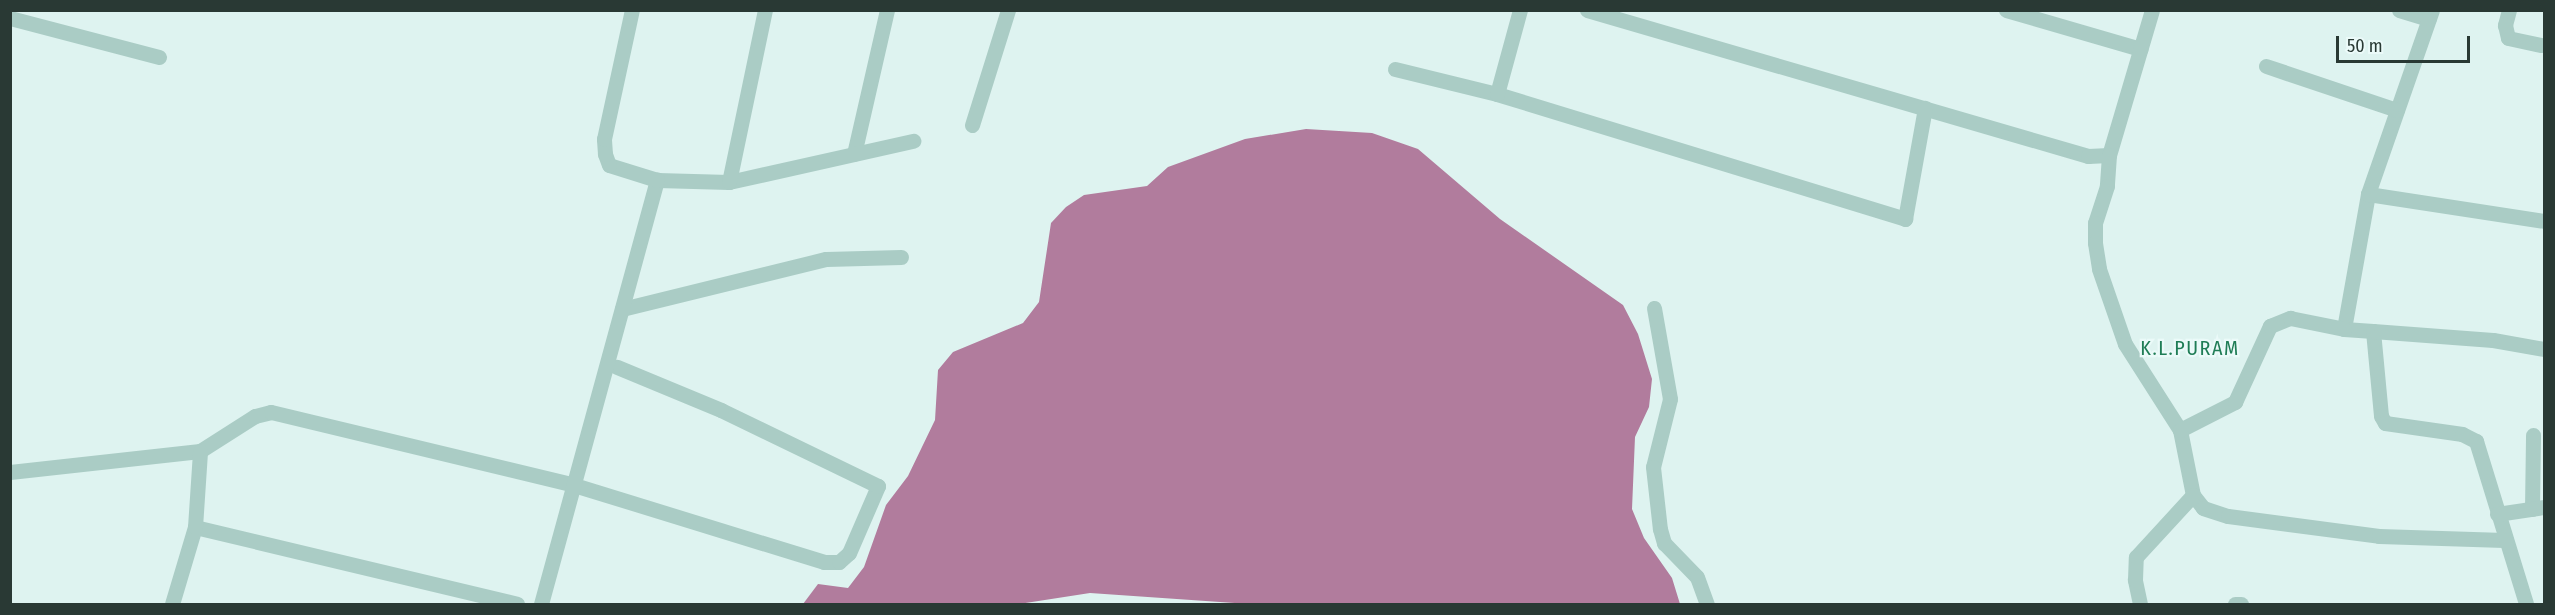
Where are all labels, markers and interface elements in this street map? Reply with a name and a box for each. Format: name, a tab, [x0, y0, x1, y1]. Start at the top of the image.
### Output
scale bar	[2339, 24, 2472, 62]
text: 50 m	[2347, 35, 2383, 57]
district label: K.L.PURAM	[2140, 336, 2240, 360]

